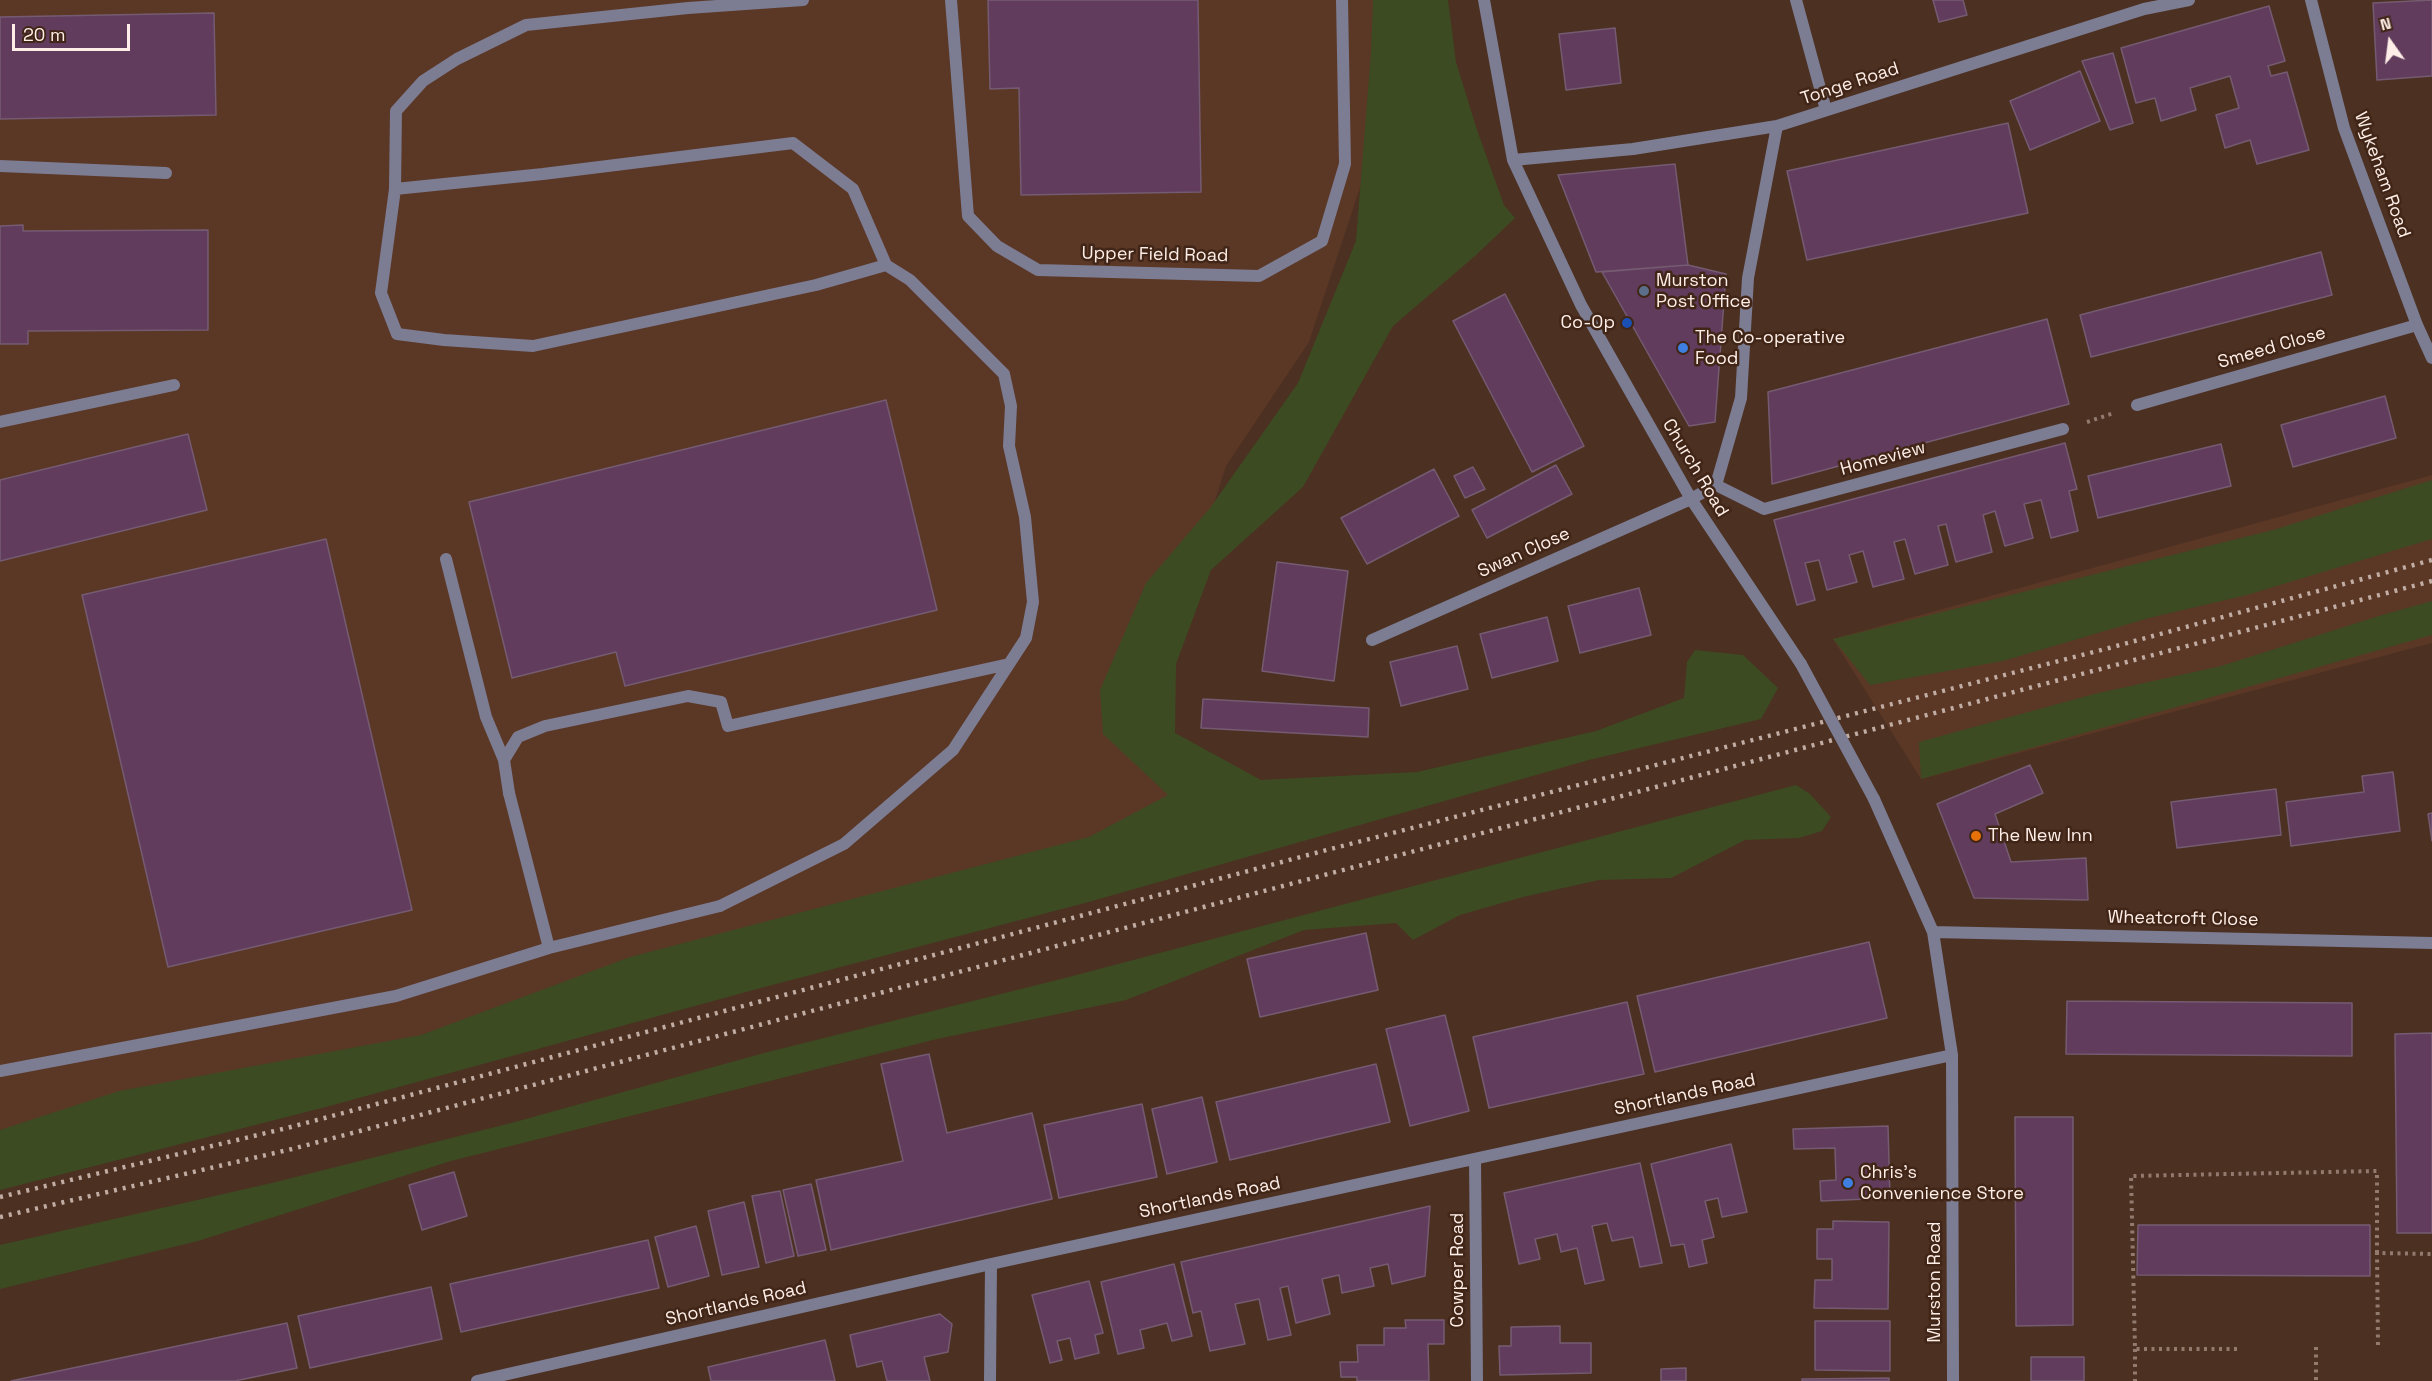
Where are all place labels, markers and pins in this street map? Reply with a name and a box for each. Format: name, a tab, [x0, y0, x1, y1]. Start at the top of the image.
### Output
place label: Murston Post Office	[1656, 270, 1751, 312]
marker: Murston Post Office	[1637, 284, 1651, 298]
place label: Co-Op	[1560, 312, 1615, 334]
marker: Co-Op	[1620, 316, 1634, 330]
place label: The Co-operative Food	[1695, 327, 1845, 370]
marker: The Co-operative Food	[1676, 341, 1690, 355]
place label: The New Inn	[1988, 825, 2093, 847]
marker: The New Inn	[1969, 829, 1983, 843]
place label: Chris's Convenience Store	[1860, 1162, 2024, 1204]
marker: Chris's Convenience Store	[1841, 1176, 1855, 1190]

